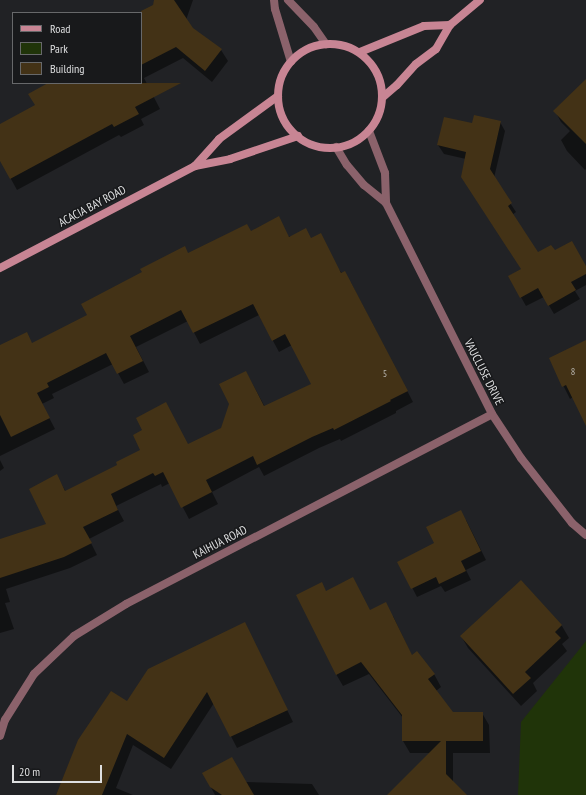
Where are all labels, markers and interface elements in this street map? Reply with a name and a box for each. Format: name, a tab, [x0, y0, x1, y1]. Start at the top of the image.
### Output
legend	[12, 12, 142, 84]
text: Road	[50, 21, 70, 36]
text: Park	[50, 41, 68, 56]
text: Building	[50, 61, 85, 76]
street label: ACACIA BAY ROAD	[56, 182, 128, 230]
street label: VAUCLUSE DRIVE	[461, 337, 507, 407]
house number: 8	[571, 366, 575, 378]
house number: 5	[383, 368, 387, 380]
street label: KAIHUA ROAD	[191, 522, 249, 562]
scale bar	[14, 757, 104, 783]
text: 20 m	[19, 764, 40, 779]

